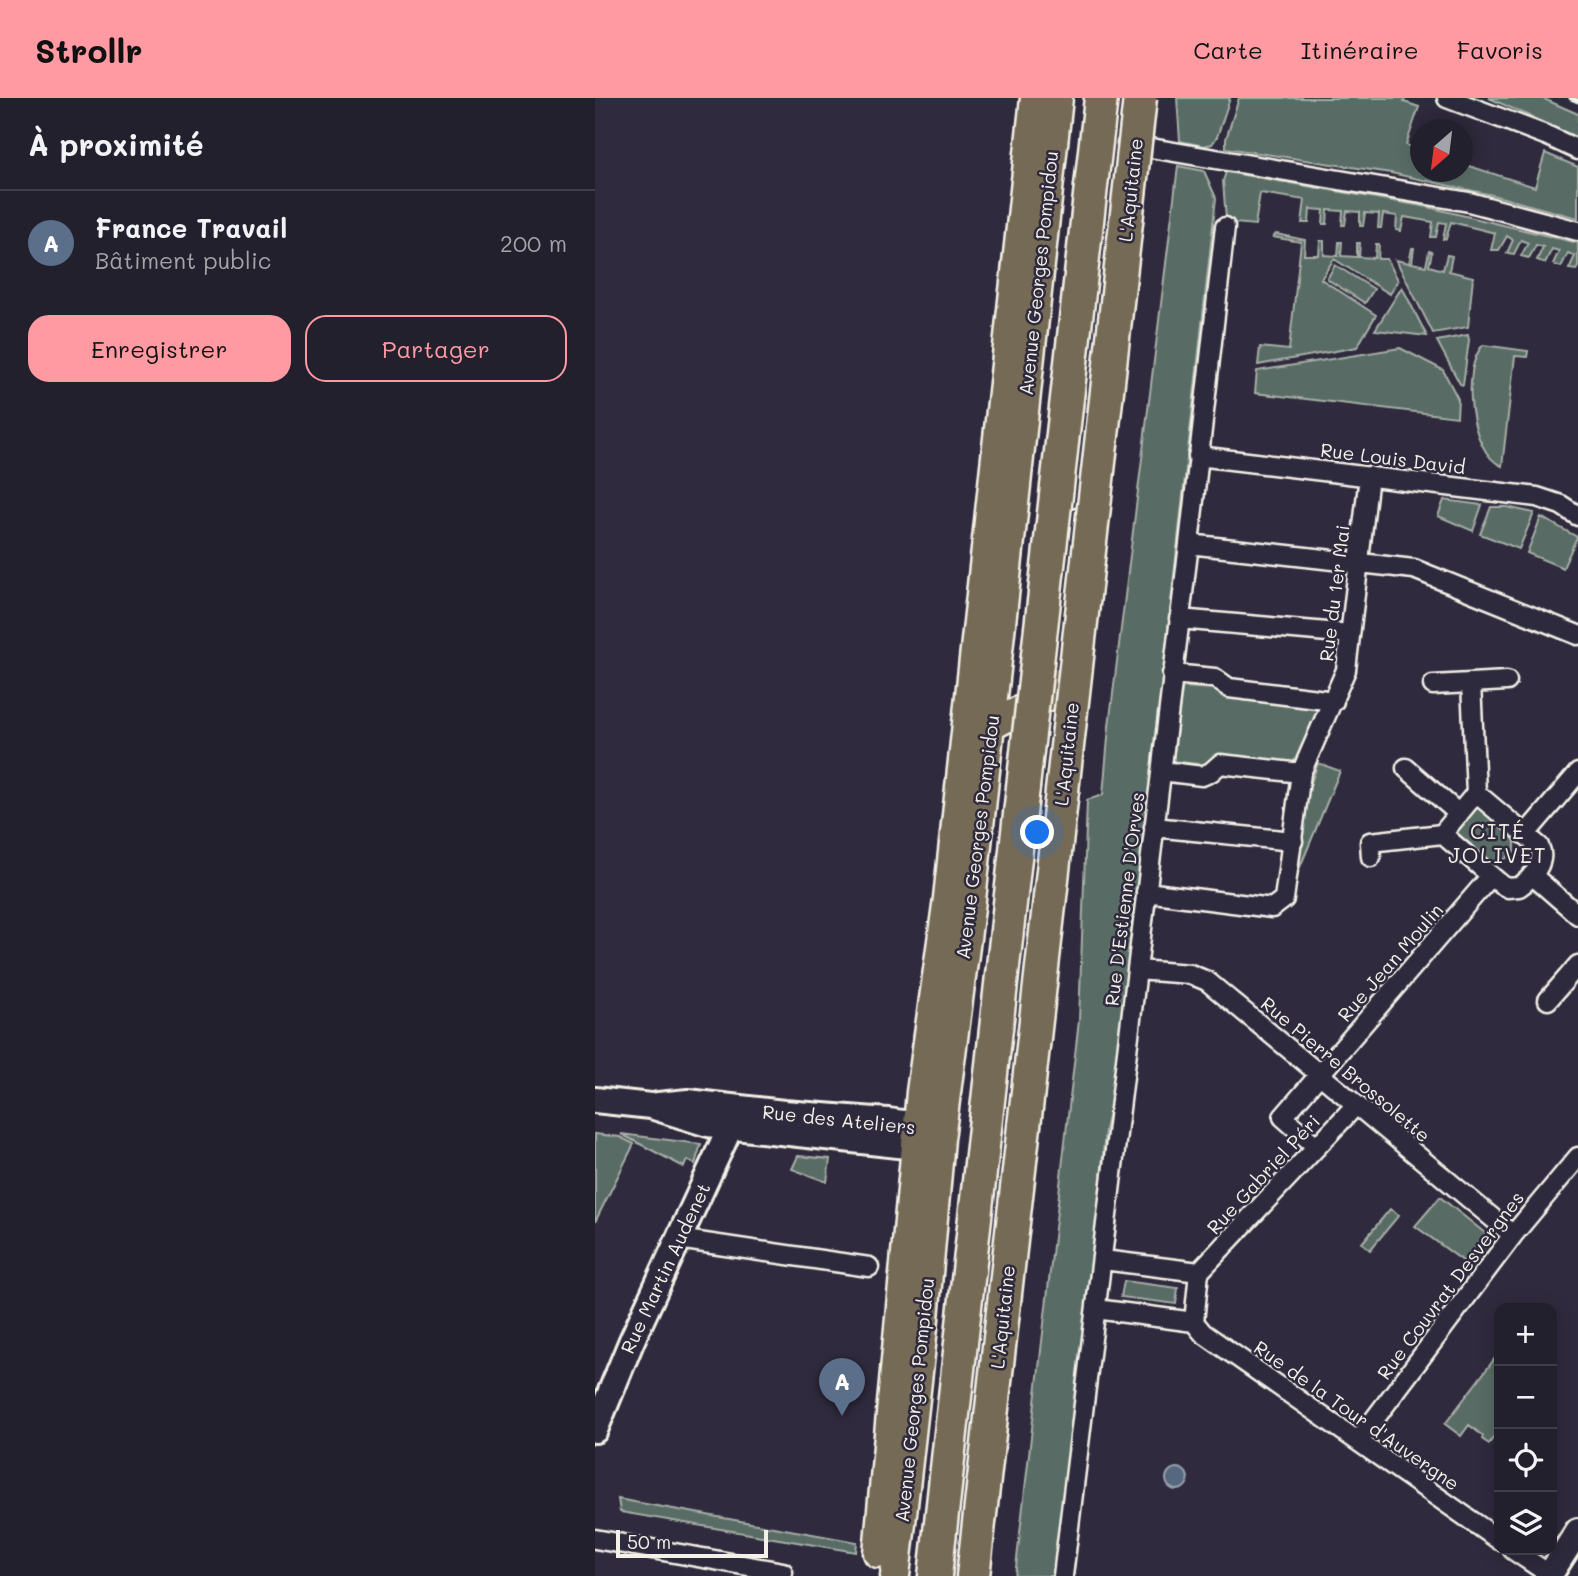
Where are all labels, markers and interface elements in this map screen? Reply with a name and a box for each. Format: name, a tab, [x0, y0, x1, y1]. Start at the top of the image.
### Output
text: Strollr	[35, 28, 143, 71]
text: Carte	[1193, 34, 1263, 65]
text: Itinéraire	[1301, 34, 1419, 65]
text: Favoris	[1457, 34, 1543, 65]
north arrow	[1410, 119, 1473, 182]
text: À proximité	[28, 124, 204, 164]
street label: L'Aquitaine	[1112, 137, 1148, 243]
street label: Avenue Georges Pompidou	[1013, 149, 1063, 397]
text: France Travail	[95, 211, 287, 245]
text: A	[43, 228, 59, 258]
text: 200 m	[500, 228, 567, 258]
text: Bâtiment public	[95, 245, 271, 275]
button: Enregistrer	[28, 315, 291, 382]
button: Partager	[305, 315, 567, 382]
street label: Rue Louis David	[1319, 437, 1467, 479]
street label: Rue du 1er Mai	[1313, 523, 1355, 663]
street label: L'Aquitaine	[1048, 701, 1084, 807]
street label: Avenue Georges Pompidou	[950, 713, 1004, 961]
street label: Rue D'Estienne D'Orves	[1098, 791, 1150, 1007]
your location	[1020, 815, 1054, 849]
district label: CITÉ JOLIVET	[1448, 817, 1548, 868]
street label: Rue Jean Moulin	[1332, 898, 1448, 1026]
street label: Rue Pierre Brossolette	[1256, 991, 1436, 1147]
street label: Rue des Ateliers	[761, 1099, 917, 1139]
street label: Rue Gabriel Péri	[1201, 1109, 1325, 1239]
street label: Rue Martin Audenet	[614, 1179, 716, 1357]
street label: Rue Couvrat Desvergnes	[1371, 1186, 1529, 1384]
street label: L'Aquitaine	[984, 1264, 1020, 1370]
street label: Avenue Georges Pompidou	[889, 1276, 939, 1524]
map controls	[1494, 1303, 1557, 1555]
button: +	[1494, 1303, 1557, 1366]
street label: Rue de la Tour d'Auvergne	[1249, 1334, 1465, 1496]
pin: A	[819, 1358, 865, 1416]
button: −	[1494, 1366, 1557, 1429]
button: locate	[1494, 1429, 1557, 1492]
button: layers	[1494, 1492, 1557, 1555]
scale bar	[616, 1527, 768, 1559]
text: 50 m	[627, 1529, 671, 1554]

